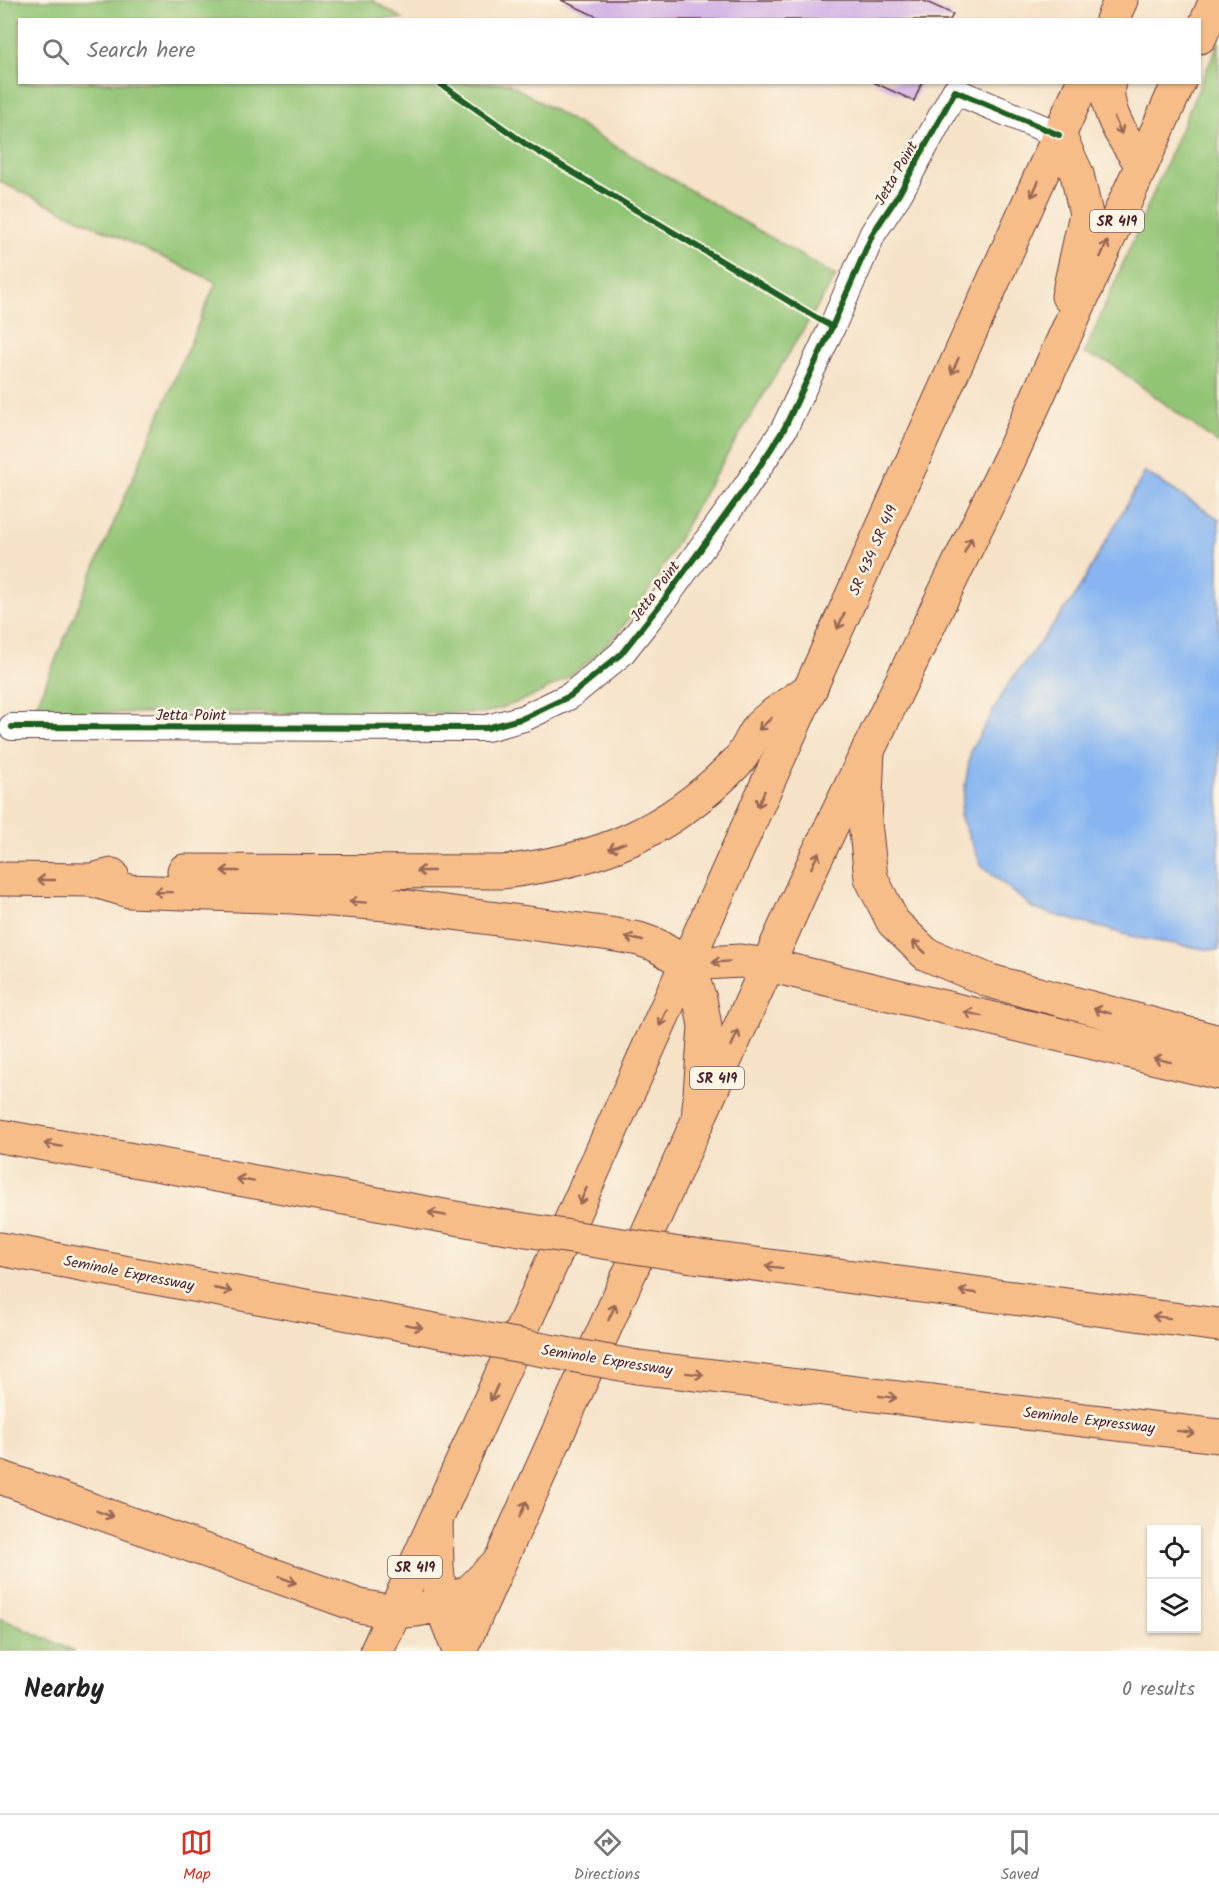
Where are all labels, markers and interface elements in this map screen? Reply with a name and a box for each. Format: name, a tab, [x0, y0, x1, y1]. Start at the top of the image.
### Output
search box	[18, 18, 1201, 84]
text: Search here	[87, 34, 195, 69]
icon: search	[39, 35, 72, 68]
one-way arrow	[1113, 117, 1124, 135]
street label: Jetta Point	[869, 137, 925, 210]
one-way arrow	[1029, 179, 1041, 197]
road number: SR 419	[1090, 210, 1144, 232]
one-way arrow	[1099, 240, 1111, 258]
one-way arrow	[949, 357, 961, 375]
street label: SR 434 SR 419	[843, 501, 905, 600]
one-way arrow	[963, 537, 975, 555]
street label: Jetta Point	[625, 556, 687, 627]
one-way arrow	[835, 611, 846, 629]
street label: Jetta Point	[156, 704, 227, 728]
one-way arrow	[757, 717, 772, 731]
one-way arrow	[755, 789, 766, 807]
one-way arrow	[608, 841, 626, 852]
one-way arrow	[810, 852, 821, 870]
one-way arrow	[221, 865, 241, 877]
one-way arrow	[416, 865, 436, 876]
one-way arrow	[36, 874, 56, 886]
one-way arrow	[154, 886, 174, 898]
one-way arrow	[349, 896, 369, 907]
one-way arrow	[625, 933, 645, 944]
one-way arrow	[912, 940, 927, 954]
one-way arrow	[711, 957, 731, 968]
one-way arrow	[1092, 1004, 1111, 1016]
one-way arrow	[963, 1007, 982, 1019]
one-way arrow	[656, 1008, 668, 1026]
one-way arrow	[730, 1030, 742, 1048]
one-way arrow	[1153, 1053, 1172, 1065]
road number: SR 419	[690, 1067, 744, 1089]
one-way arrow	[44, 1140, 63, 1151]
one-way arrow	[236, 1174, 255, 1185]
one-way arrow	[576, 1186, 588, 1204]
one-way arrow	[428, 1209, 447, 1220]
street label: Seminole Expressway	[62, 1250, 197, 1299]
one-way arrow	[765, 1261, 785, 1272]
one-way arrow	[212, 1285, 232, 1296]
one-way arrow	[958, 1286, 978, 1297]
one-way arrow	[607, 1303, 618, 1322]
one-way arrow	[1152, 1312, 1171, 1323]
one-way arrow	[404, 1321, 424, 1332]
street label: Seminole Expressway	[540, 1339, 675, 1383]
one-way arrow	[684, 1368, 704, 1379]
one-way arrow	[488, 1383, 499, 1401]
one-way arrow	[878, 1391, 898, 1402]
street label: Seminole Expressway	[1022, 1401, 1157, 1441]
one-way arrow	[1176, 1427, 1196, 1438]
one-way arrow	[518, 1500, 530, 1518]
one-way arrow	[95, 1510, 113, 1521]
map controls	[1147, 1525, 1201, 1633]
button: locate	[1147, 1525, 1201, 1579]
road number: SR 419	[388, 1556, 442, 1578]
one-way arrow	[278, 1575, 297, 1586]
button: layers	[1147, 1579, 1201, 1633]
text: Nearby	[24, 1669, 104, 1711]
text: 0 results	[1122, 1674, 1195, 1706]
tab: Map	[180, 1826, 213, 1887]
tab: Directions	[574, 1826, 640, 1887]
tab: Saved	[1001, 1826, 1039, 1887]

